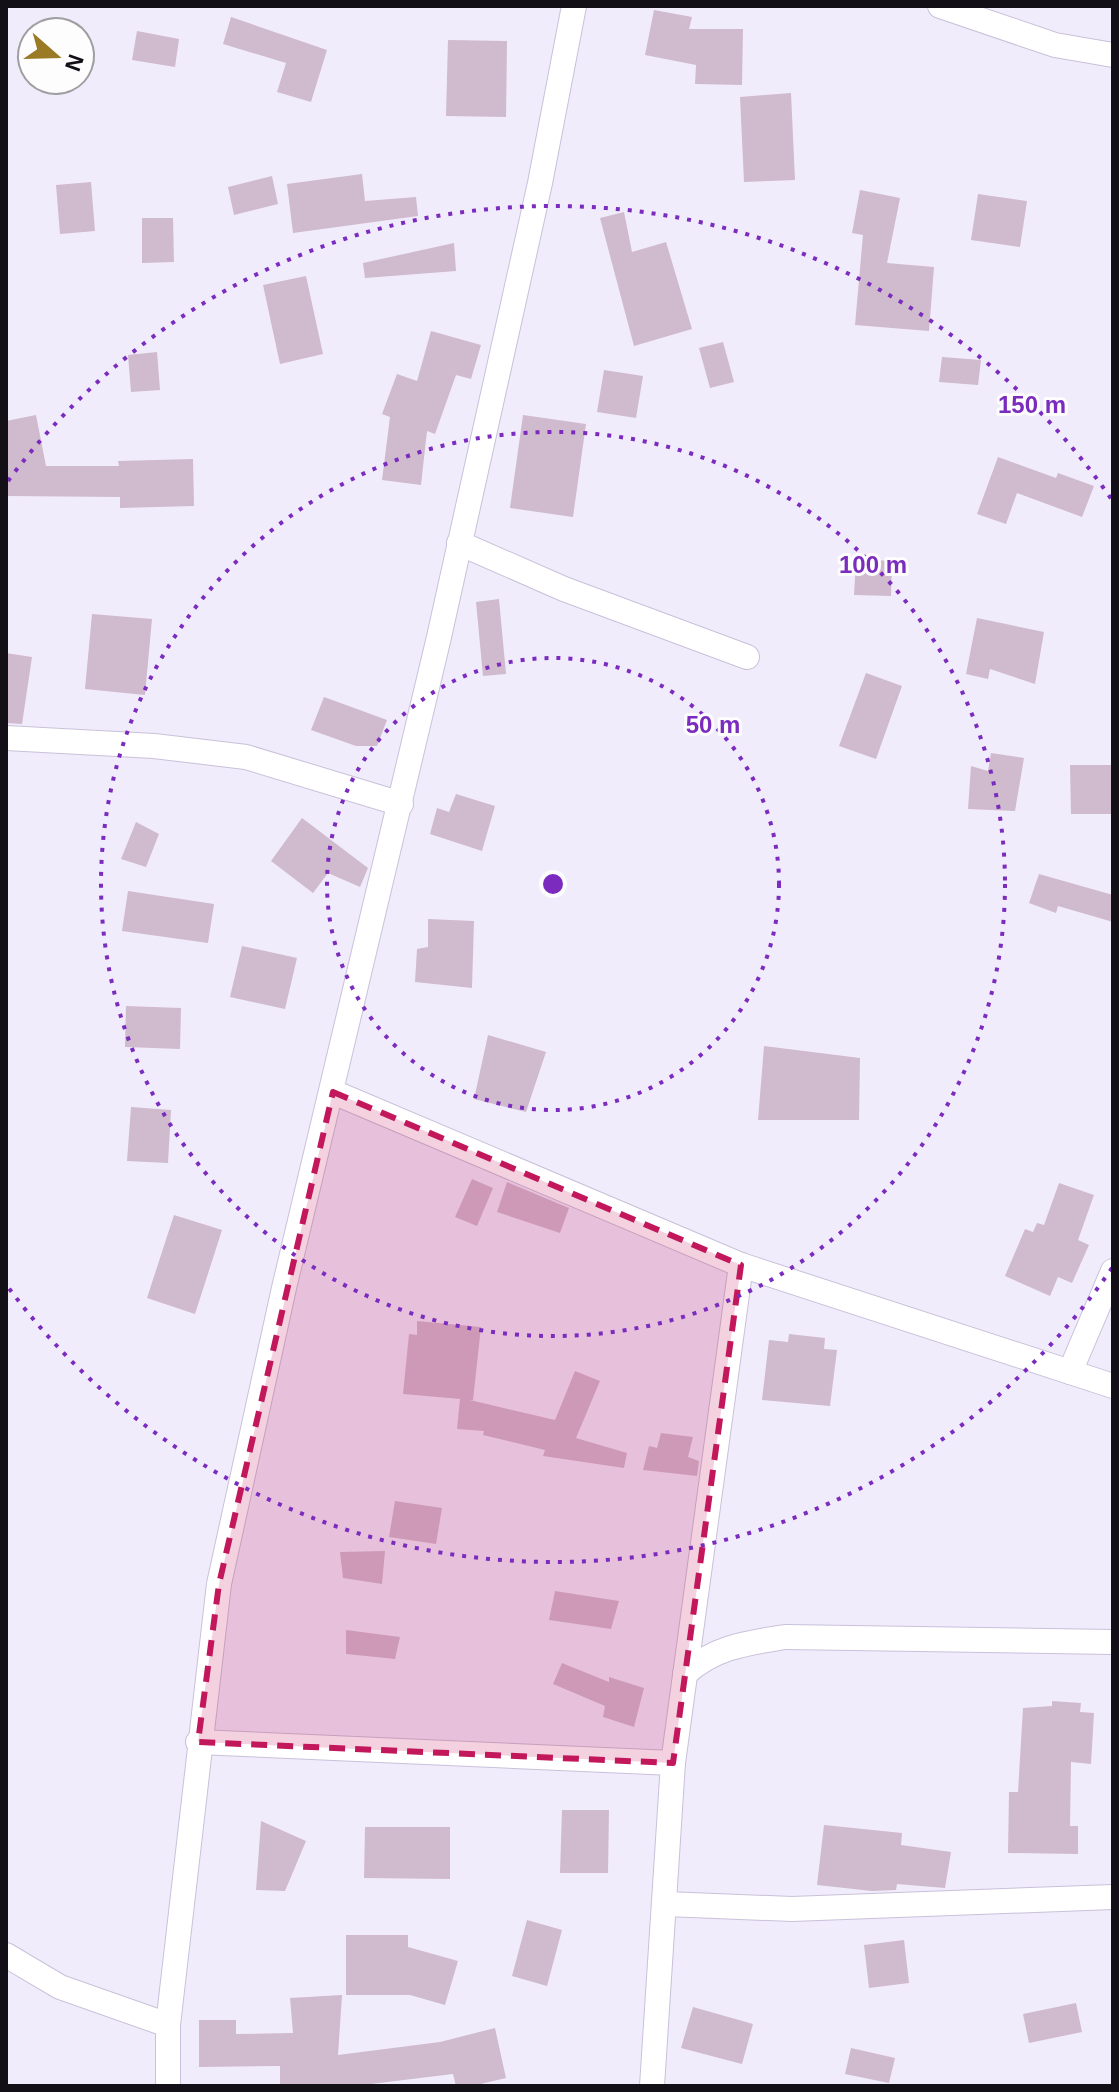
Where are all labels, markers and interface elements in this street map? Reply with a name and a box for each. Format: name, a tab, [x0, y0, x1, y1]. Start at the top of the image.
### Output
north arrow	[16, 16, 96, 96]
text: N	[60, 51, 89, 74]
text: 150 m	[998, 391, 1066, 418]
text: 100 m	[839, 551, 907, 578]
text: 50 m	[686, 711, 740, 738]
centre of rings	[539, 870, 567, 898]

